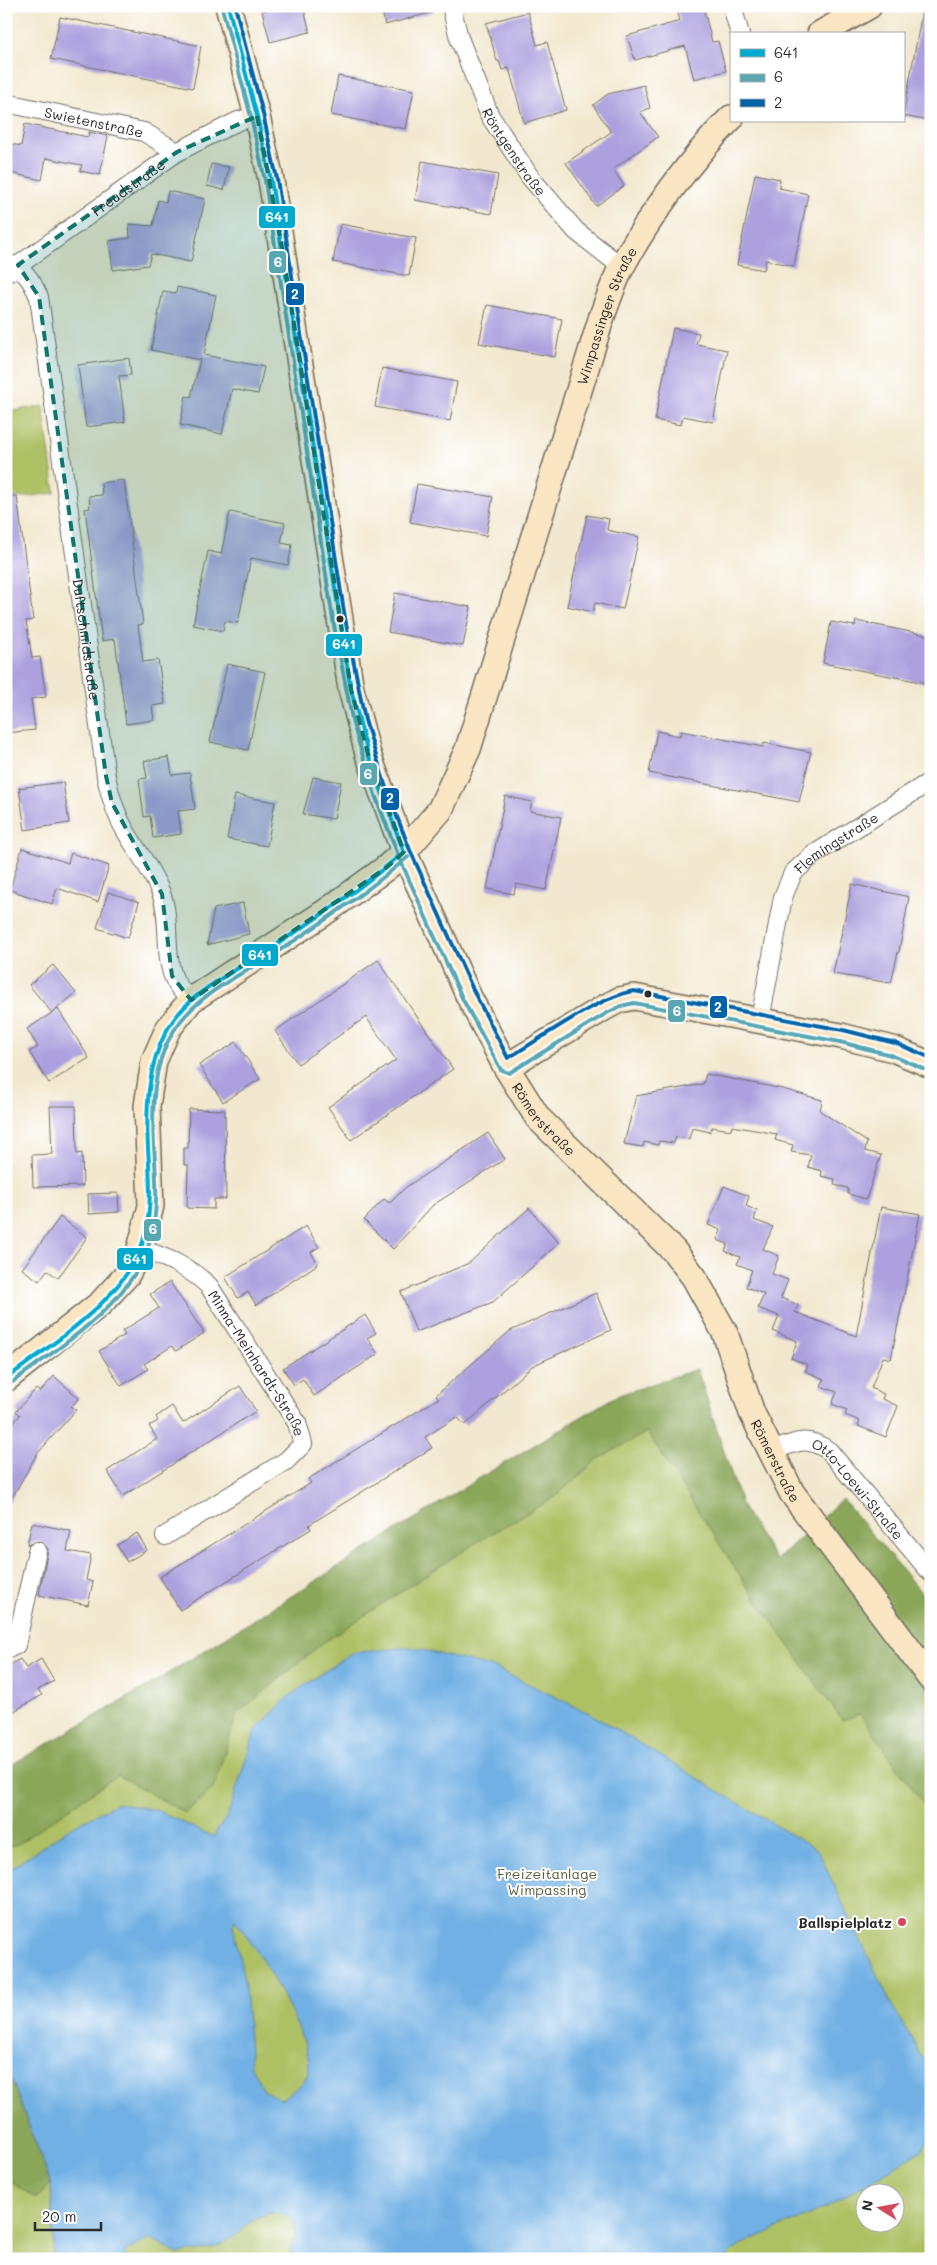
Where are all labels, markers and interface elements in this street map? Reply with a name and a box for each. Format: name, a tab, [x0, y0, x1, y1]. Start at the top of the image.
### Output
legend	[730, 32, 904, 122]
text: 641	[774, 42, 799, 62]
text: 6	[774, 66, 783, 86]
text: 2	[774, 92, 782, 112]
street label: Swietenstraße	[43, 102, 145, 141]
street label: Röntgenstraße	[478, 105, 551, 199]
street label: Freudstraße	[87, 154, 168, 220]
line badge: 641	[258, 205, 296, 229]
text: 641	[265, 207, 289, 226]
street label: Wimpassinger Straße	[572, 243, 641, 387]
line badge: 6	[268, 250, 287, 274]
text: 6	[274, 252, 282, 271]
line badge: 2	[285, 282, 305, 306]
text: 2	[291, 284, 299, 303]
street label: Duftschmidstraße	[69, 577, 105, 701]
unlabelled marker	[335, 614, 345, 624]
line badge: 641	[325, 633, 363, 657]
text: 641	[332, 634, 356, 653]
line badge: 6	[359, 762, 378, 786]
text: 6	[364, 764, 372, 783]
line badge: 2	[380, 787, 400, 811]
text: 2	[386, 788, 394, 807]
street label: Flemingstraße	[790, 807, 881, 877]
line badge: 641	[241, 943, 279, 967]
text: 641	[248, 945, 272, 964]
unlabelled marker	[643, 989, 653, 999]
line badge: 2	[709, 995, 728, 1019]
text: 2	[714, 997, 722, 1016]
line badge: 6	[667, 999, 686, 1023]
text: 6	[673, 1001, 681, 1020]
street label: Römerstraße	[508, 1079, 580, 1160]
line badge: 6	[143, 1218, 162, 1242]
text: 6	[149, 1219, 157, 1238]
line badge: 641	[116, 1247, 154, 1271]
text: 641	[123, 1249, 147, 1268]
street label: Minna-Meinhardt-Straße	[204, 1286, 310, 1438]
street label: Römerstraße	[747, 1416, 805, 1506]
street label: Otto-Loewi-Straße	[809, 1433, 908, 1543]
park label: Freizeitanlage Wimpassing	[497, 1864, 597, 1899]
place label: Ballspielplatz	[798, 1913, 892, 1932]
marker: Ballspielplatz	[896, 1916, 908, 1928]
north arrow	[854, 2182, 904, 2232]
text: N	[856, 2198, 877, 2212]
scale bar	[35, 2200, 101, 2232]
text: 20 m	[42, 2206, 76, 2226]

